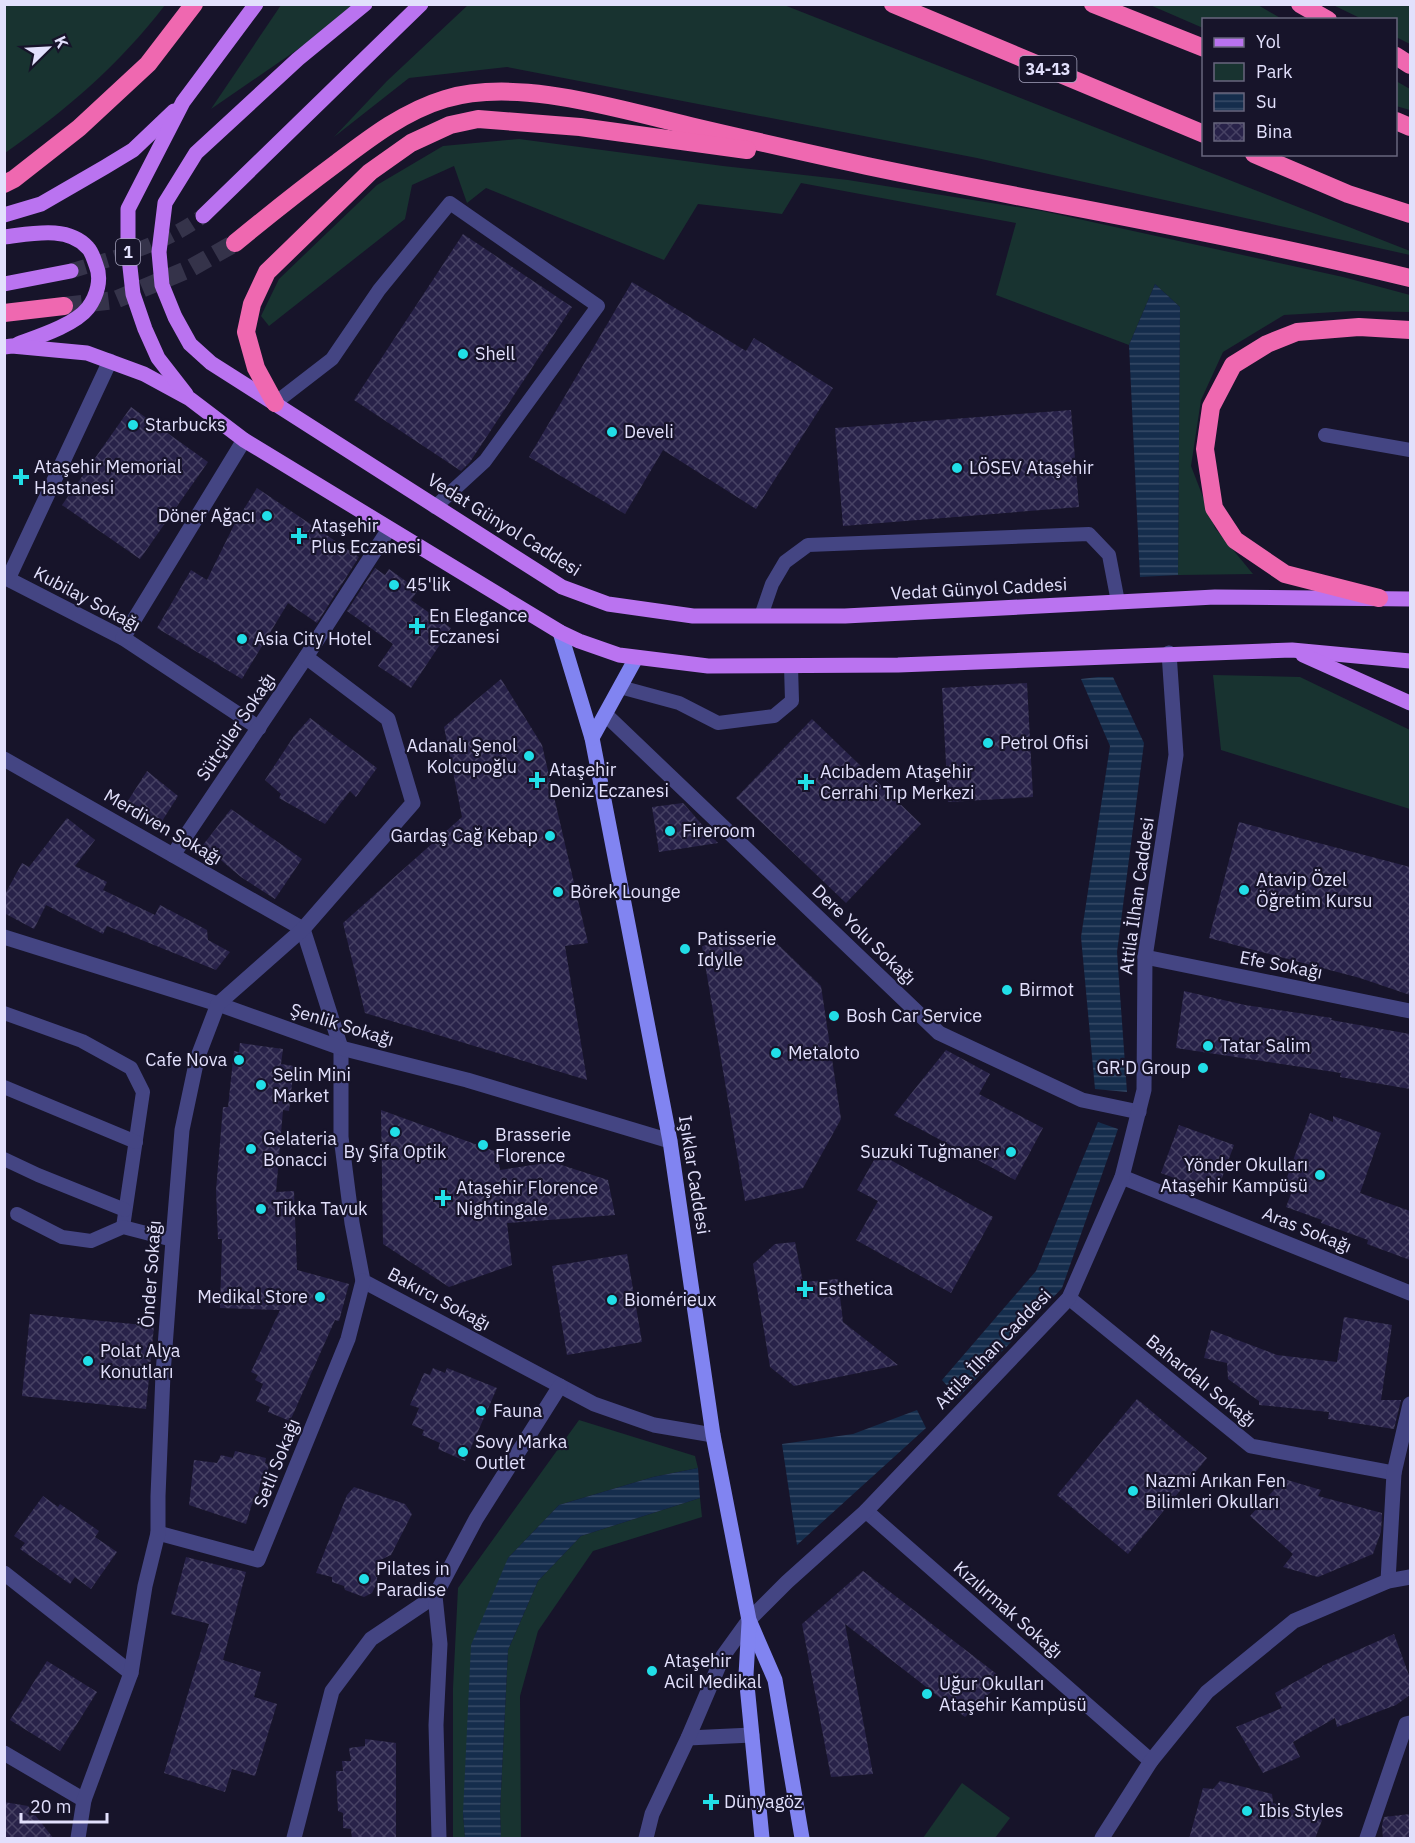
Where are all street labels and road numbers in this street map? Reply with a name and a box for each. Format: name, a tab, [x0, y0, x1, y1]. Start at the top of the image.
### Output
road number: 34-13	[1020, 56, 1076, 82]
road number: 1	[116, 239, 140, 265]
street label: Vedat Günyol Caddesi	[423, 468, 585, 581]
street label: Kubilay Sokağı	[30, 561, 145, 636]
street label: Vedat Günyol Caddesi	[890, 572, 1068, 605]
street label: Sütçüler Sokağı	[191, 668, 280, 785]
street label: Merdiven Sokağı	[100, 783, 226, 870]
street label: Attila İlhan Caddesi	[1114, 816, 1159, 976]
street label: Dere Yolu Sokağı	[808, 879, 921, 990]
street label: Efe Sokağı	[1238, 945, 1325, 984]
street label: Şenlik Sokağı	[287, 998, 397, 1051]
street label: Işıklar Caddesi	[674, 1114, 715, 1236]
street label: Aras Sokağı	[1259, 1201, 1355, 1258]
street label: Önder Sokağı	[135, 1219, 166, 1329]
street label: Bakırcı Sokağı	[384, 1262, 495, 1335]
street label: Attila İlhan Caddesi	[929, 1284, 1056, 1414]
street label: Bahardalı Sokağı	[1142, 1329, 1261, 1432]
street label: Setli Sokağı	[248, 1415, 305, 1511]
street label: Kızılırmak Sokağı	[949, 1556, 1068, 1663]

